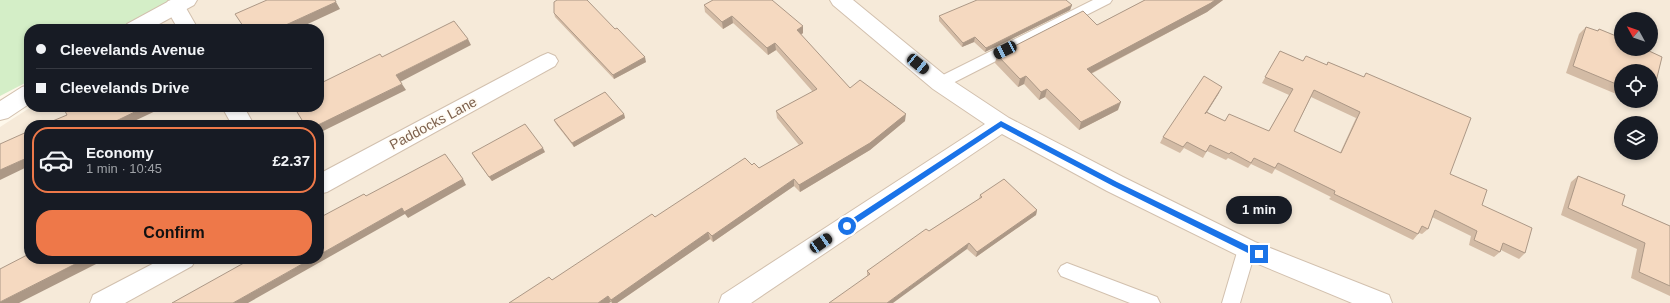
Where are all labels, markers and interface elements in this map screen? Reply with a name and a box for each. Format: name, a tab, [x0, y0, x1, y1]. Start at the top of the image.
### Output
north arrow	[1614, 12, 1658, 56]
map controls	[1614, 12, 1658, 160]
car	[992, 39, 1018, 61]
text: Cleevelands Avenue	[60, 41, 205, 58]
car	[905, 52, 931, 76]
button: locate	[1614, 64, 1658, 108]
text: Cleevelands Drive	[60, 79, 189, 96]
street label: Paddocks Lane	[387, 93, 480, 153]
button: layers	[1614, 116, 1658, 160]
icon: car	[38, 142, 74, 178]
text: Economy	[86, 144, 154, 161]
text: £2.37	[272, 152, 310, 169]
text: 1 min · 10:45	[86, 161, 162, 176]
callout: 1 min	[1226, 196, 1292, 224]
text: 1 min	[1242, 202, 1276, 217]
button: Confirm	[36, 210, 312, 256]
route start	[838, 217, 856, 235]
car	[808, 231, 834, 255]
route end	[1250, 245, 1268, 263]

